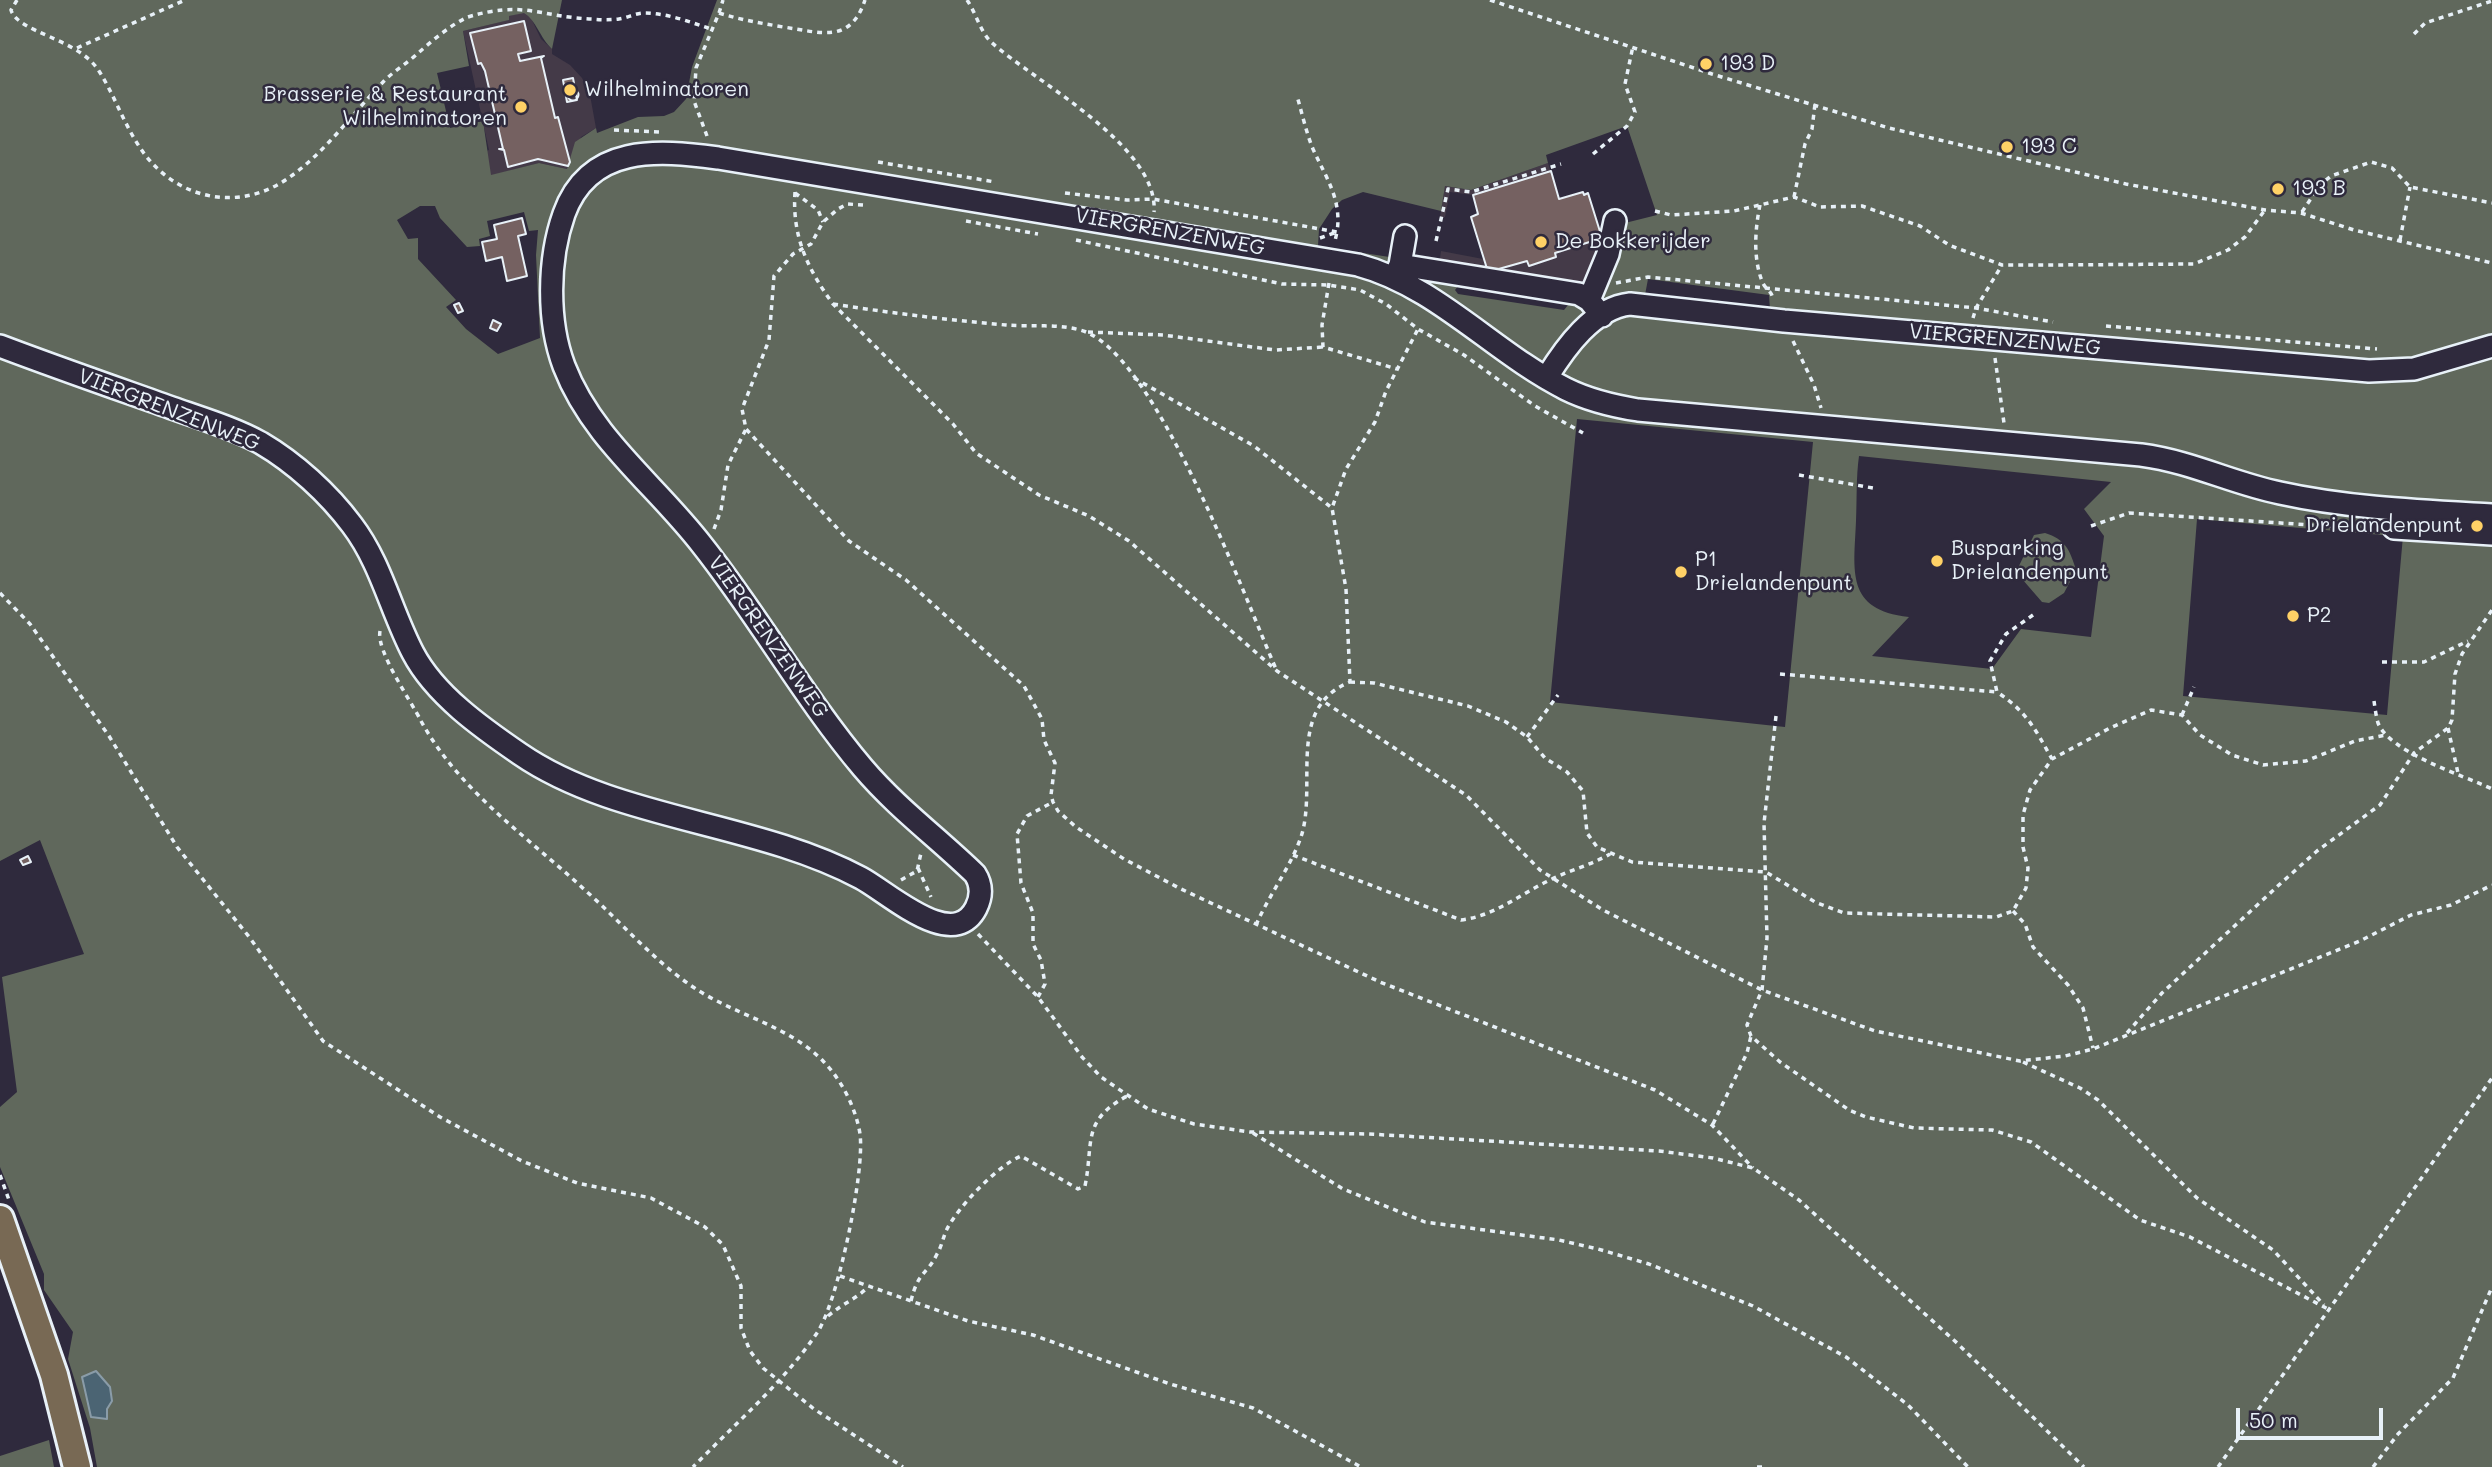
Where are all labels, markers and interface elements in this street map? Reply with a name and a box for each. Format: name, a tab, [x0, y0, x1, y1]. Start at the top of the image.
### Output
place label: 193 D	[1720, 51, 1775, 77]
marker: 193 D	[1698, 56, 1714, 72]
place label: Wilhelminatoren	[584, 77, 749, 103]
place label: Brasserie & Restaurant Wilhelminatoren	[263, 82, 507, 132]
marker: Wilhelminatoren	[562, 82, 578, 98]
marker: Brasserie & Restaurant Wilhelminatoren	[513, 99, 529, 115]
place label: 193 C	[2021, 134, 2077, 160]
marker: 193 C	[1999, 139, 2015, 155]
place label: 193 B	[2292, 176, 2346, 202]
marker: 193 B	[2270, 181, 2286, 197]
street label: VIERGRENZENWEG	[1073, 203, 1267, 261]
place label: De Bokkerijder	[1555, 229, 1711, 255]
marker: De Bokkerijder	[1533, 234, 1549, 250]
street label: VIERGRENZENWEG	[1908, 319, 2102, 361]
street label: VIERGRENZENWEG	[75, 364, 263, 456]
place label: Drielandenpunt	[2305, 513, 2463, 539]
marker: Drielandenpunt	[2469, 518, 2485, 534]
place label: Busparking Drielandenpunt	[1951, 536, 2109, 586]
place label: P1 Drielandenpunt	[1695, 547, 1853, 597]
street label: VIERGRENZENWEG	[702, 551, 834, 723]
marker: Busparking Drielandenpunt	[1929, 553, 1945, 569]
marker: P1 Drielandenpunt	[1673, 564, 1689, 580]
place label: P2	[2307, 603, 2332, 629]
marker: P2	[2285, 608, 2301, 624]
scale bar	[2240, 1394, 2387, 1438]
text: 50 m	[2249, 1406, 2298, 1433]

